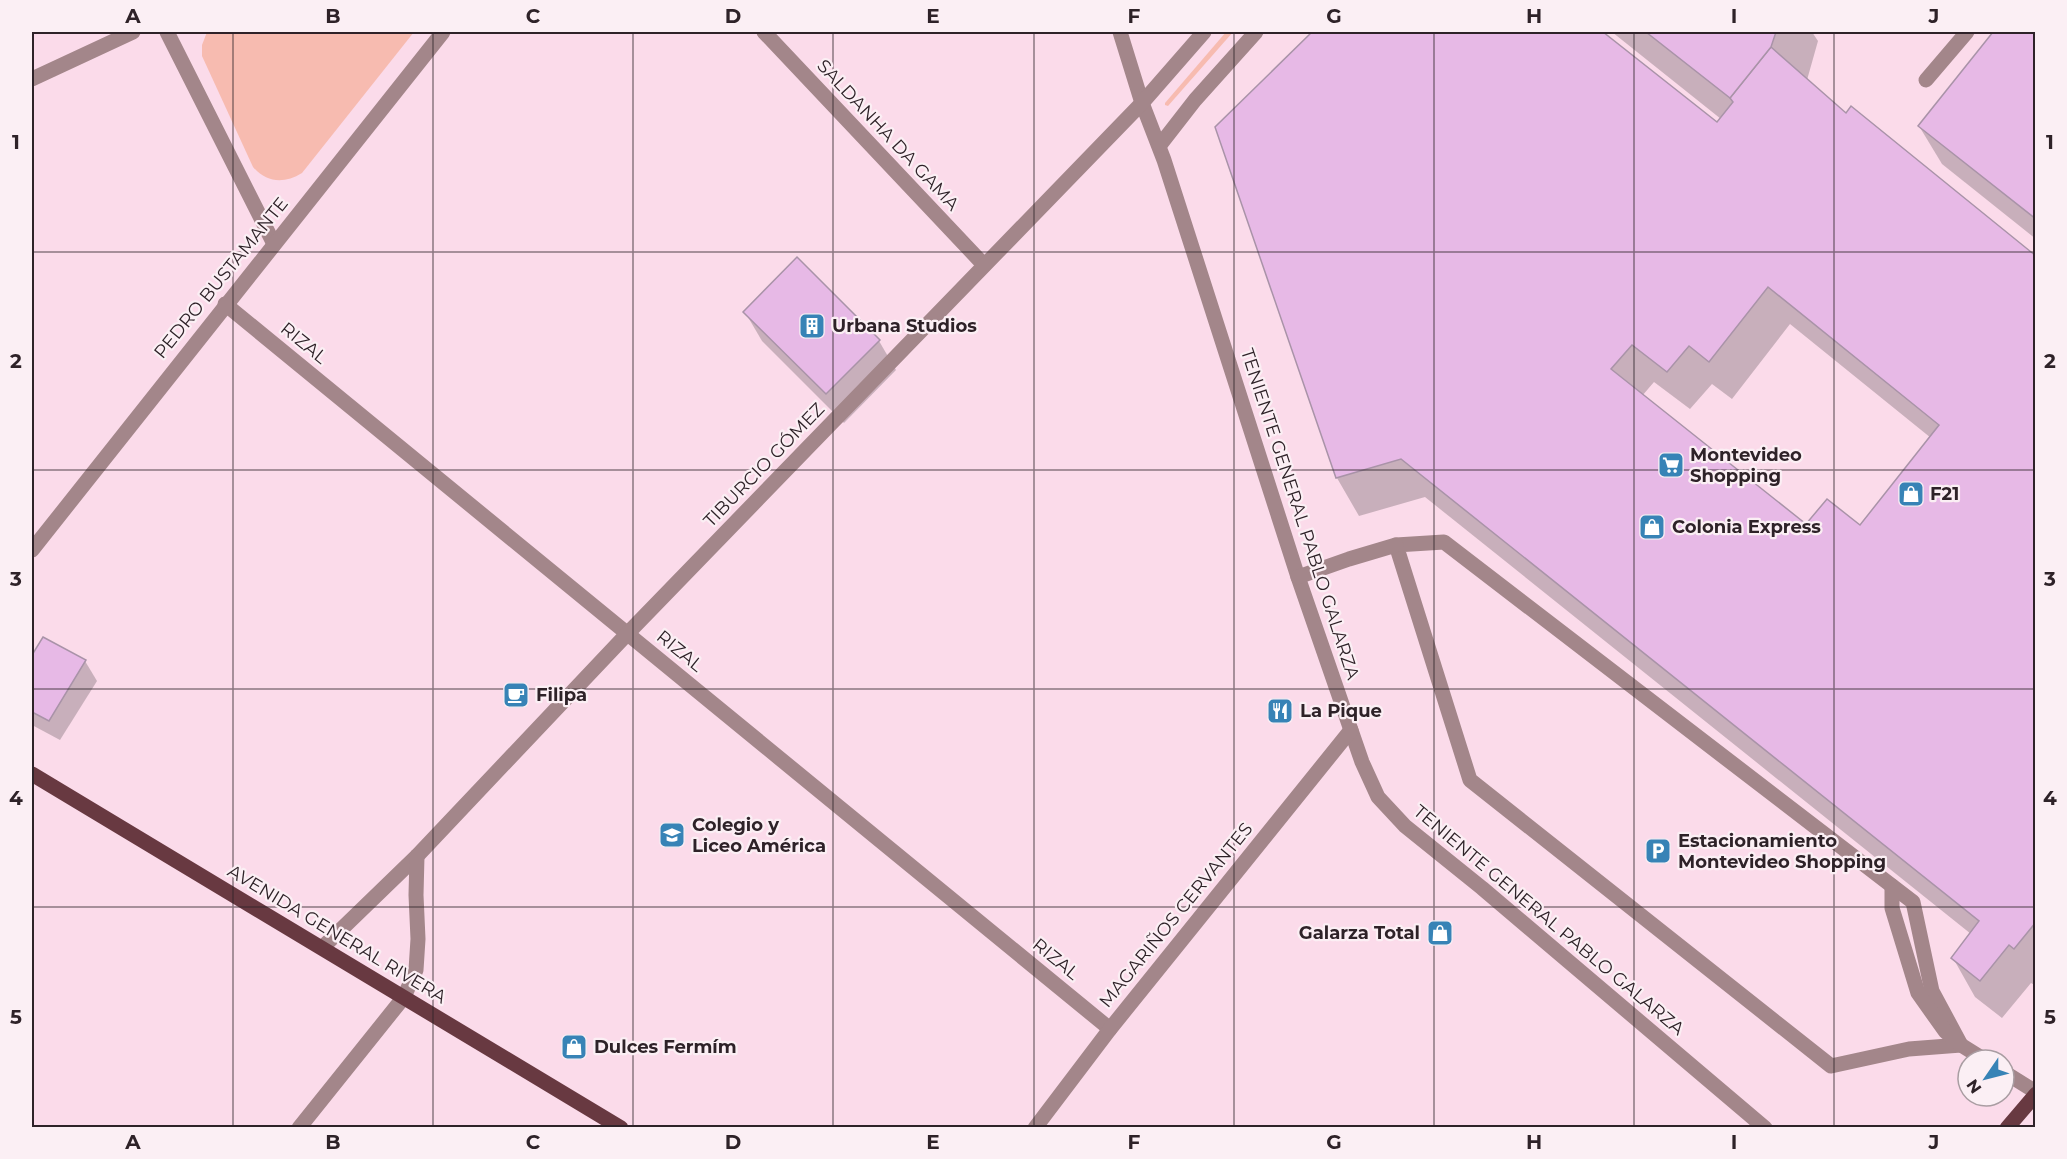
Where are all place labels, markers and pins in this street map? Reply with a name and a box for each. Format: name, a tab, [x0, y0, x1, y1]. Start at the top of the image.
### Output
building icon: Urbana Studios	[797, 311, 827, 341]
place label: Urbana Studios	[832, 315, 977, 337]
place label: Montevideo Shopping	[1690, 444, 1802, 487]
supermarket icon: Montevideo Shopping	[1656, 450, 1686, 480]
shop icon: F21	[1896, 479, 1926, 509]
place label: F21	[1930, 483, 1959, 505]
shop icon: Colonia Express	[1637, 512, 1667, 542]
place label: Colonia Express	[1672, 516, 1821, 538]
cafe icon: Filipa	[501, 680, 531, 710]
place label: Filipa	[536, 684, 587, 706]
restaurant icon: La Pique	[1265, 696, 1295, 726]
place label: La Pique	[1300, 700, 1382, 722]
place label: Colegio y Liceo América	[692, 814, 826, 857]
school or university icon: Colegio y Liceo América	[657, 820, 687, 850]
place label: Estacionamiento Montevideo Shopping	[1678, 830, 1886, 873]
parking icon: Estacionamiento Montevideo Shopping	[1643, 836, 1673, 866]
shop icon: Galarza Total	[1425, 918, 1455, 948]
place label: Galarza Total	[1299, 922, 1420, 944]
shop icon: Dulces Fermím	[559, 1032, 589, 1062]
place label: Dulces Fermím	[594, 1036, 737, 1058]

